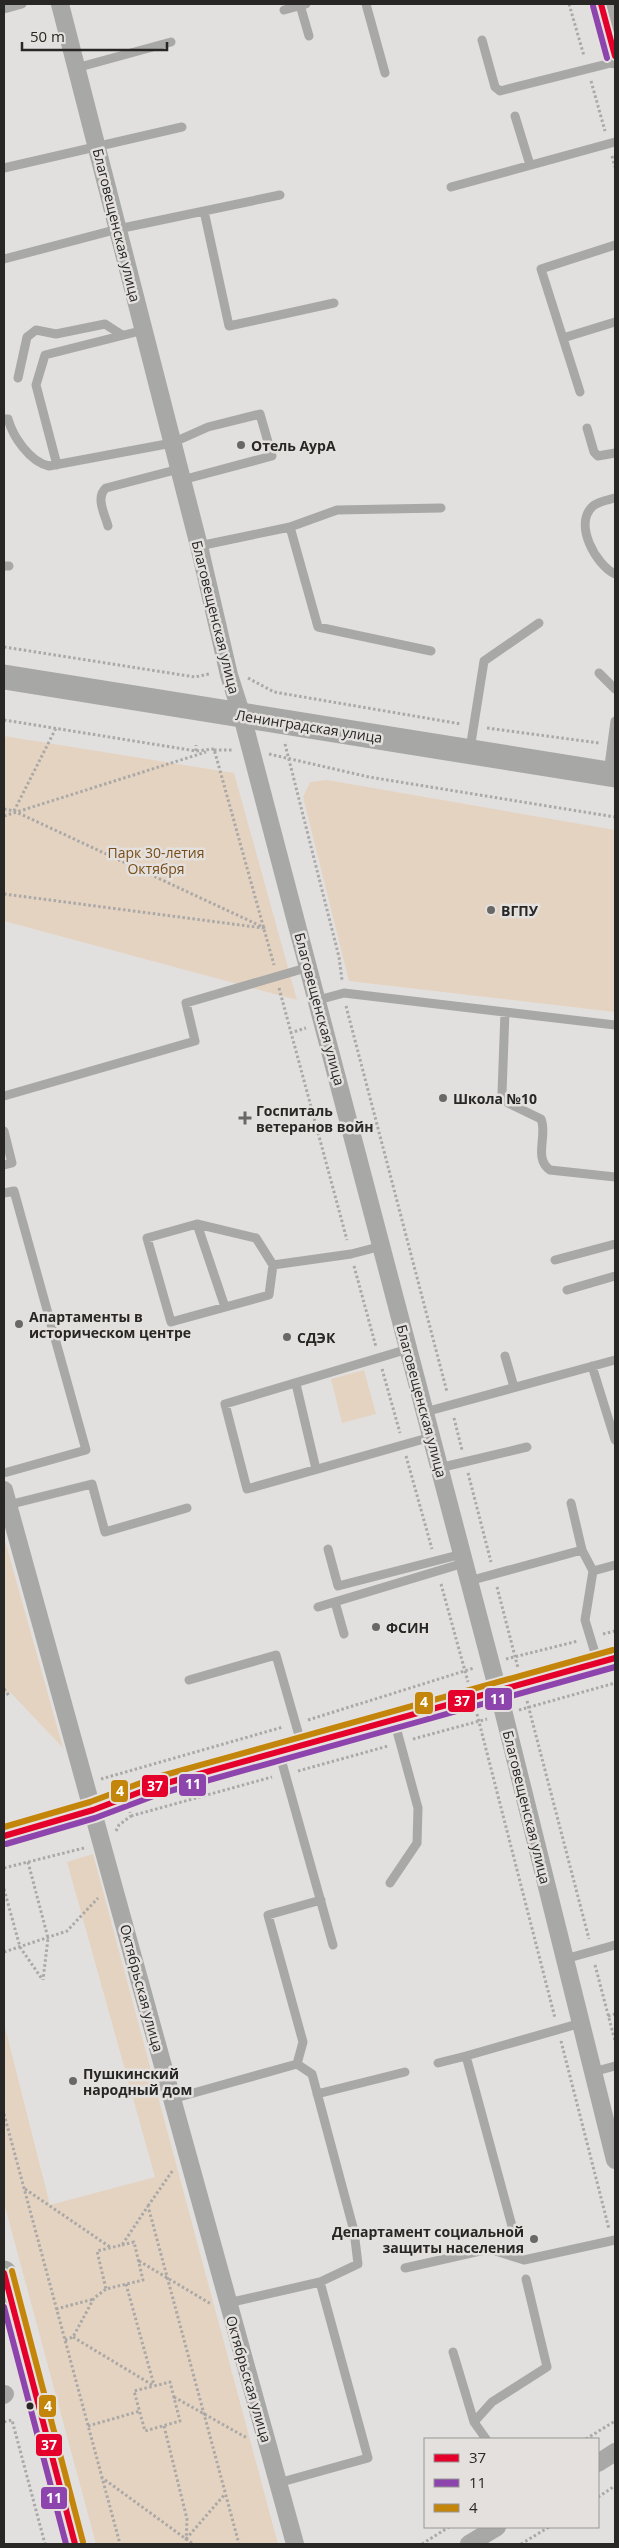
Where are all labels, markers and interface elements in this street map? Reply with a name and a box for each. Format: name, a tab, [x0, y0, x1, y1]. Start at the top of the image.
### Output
scale bar	[22, 20, 168, 52]
text: 50 m	[30, 26, 65, 46]
street label: Благовещенская улица	[89, 146, 145, 304]
place label: Отель АурА	[251, 436, 336, 455]
marker: Отель АурА	[235, 439, 247, 451]
street label: Благовещенская улица	[188, 538, 244, 696]
street label: Ленинградская улица	[234, 705, 384, 747]
park label: Парк 30-летия Октября	[107, 843, 205, 878]
place label: ВГПУ	[501, 901, 539, 920]
marker: ВГПУ	[485, 904, 497, 916]
street label: Благовещенская улица	[290, 930, 350, 1088]
place label: Школа №10	[453, 1089, 537, 1108]
marker: Школа №10	[437, 1092, 449, 1104]
place label: Госпиталь ветеранов войн	[256, 1101, 374, 1136]
marker: Госпиталь ветеранов войн	[238, 1111, 252, 1125]
place label: Апартаменты в историческом центре	[29, 1307, 191, 1342]
marker: Апартаменты в историческом центре	[13, 1318, 25, 1330]
street label: Благовещенская улица	[392, 1322, 452, 1480]
place label: СДЭК	[297, 1328, 336, 1347]
marker: СДЭК	[281, 1331, 293, 1343]
place label: ФСИН	[386, 1618, 429, 1637]
marker: ФСИН	[370, 1621, 382, 1633]
line badge: 11	[484, 1687, 513, 1711]
line badge: 37	[447, 1689, 476, 1713]
text: 11	[490, 1689, 506, 1708]
line badge: 4	[414, 1691, 434, 1715]
text: 37	[454, 1691, 470, 1710]
text: 4	[420, 1692, 428, 1711]
street label: Благовещенская улица	[499, 1728, 555, 1886]
line badge: 11	[178, 1773, 207, 1797]
line badge: 37	[141, 1774, 169, 1798]
text: 11	[185, 1774, 201, 1793]
text: 37	[147, 1776, 163, 1795]
line badge: 4	[110, 1779, 129, 1803]
text: 4	[116, 1781, 124, 1800]
street label: Октябрьская улица	[116, 1922, 168, 2054]
place label: Пушкинский народный дом	[83, 2064, 192, 2099]
marker: Пушкинский народный дом	[67, 2075, 79, 2087]
place label: Департамент социальной защиты населения	[332, 2222, 524, 2257]
marker: Департамент социальной защиты населения	[528, 2233, 540, 2245]
street label: Октябрьская улица	[222, 2313, 276, 2445]
line badge: 4	[38, 2394, 57, 2418]
text: 4	[44, 2396, 52, 2415]
unlabelled marker	[25, 2401, 35, 2411]
line badge: 37	[35, 2433, 63, 2457]
text: 37	[41, 2435, 57, 2454]
legend	[424, 2438, 599, 2528]
text: 37	[469, 2447, 486, 2467]
text: 11	[469, 2472, 486, 2492]
line badge: 11	[40, 2486, 68, 2510]
text: 11	[46, 2488, 62, 2507]
text: 4	[469, 2497, 478, 2517]

